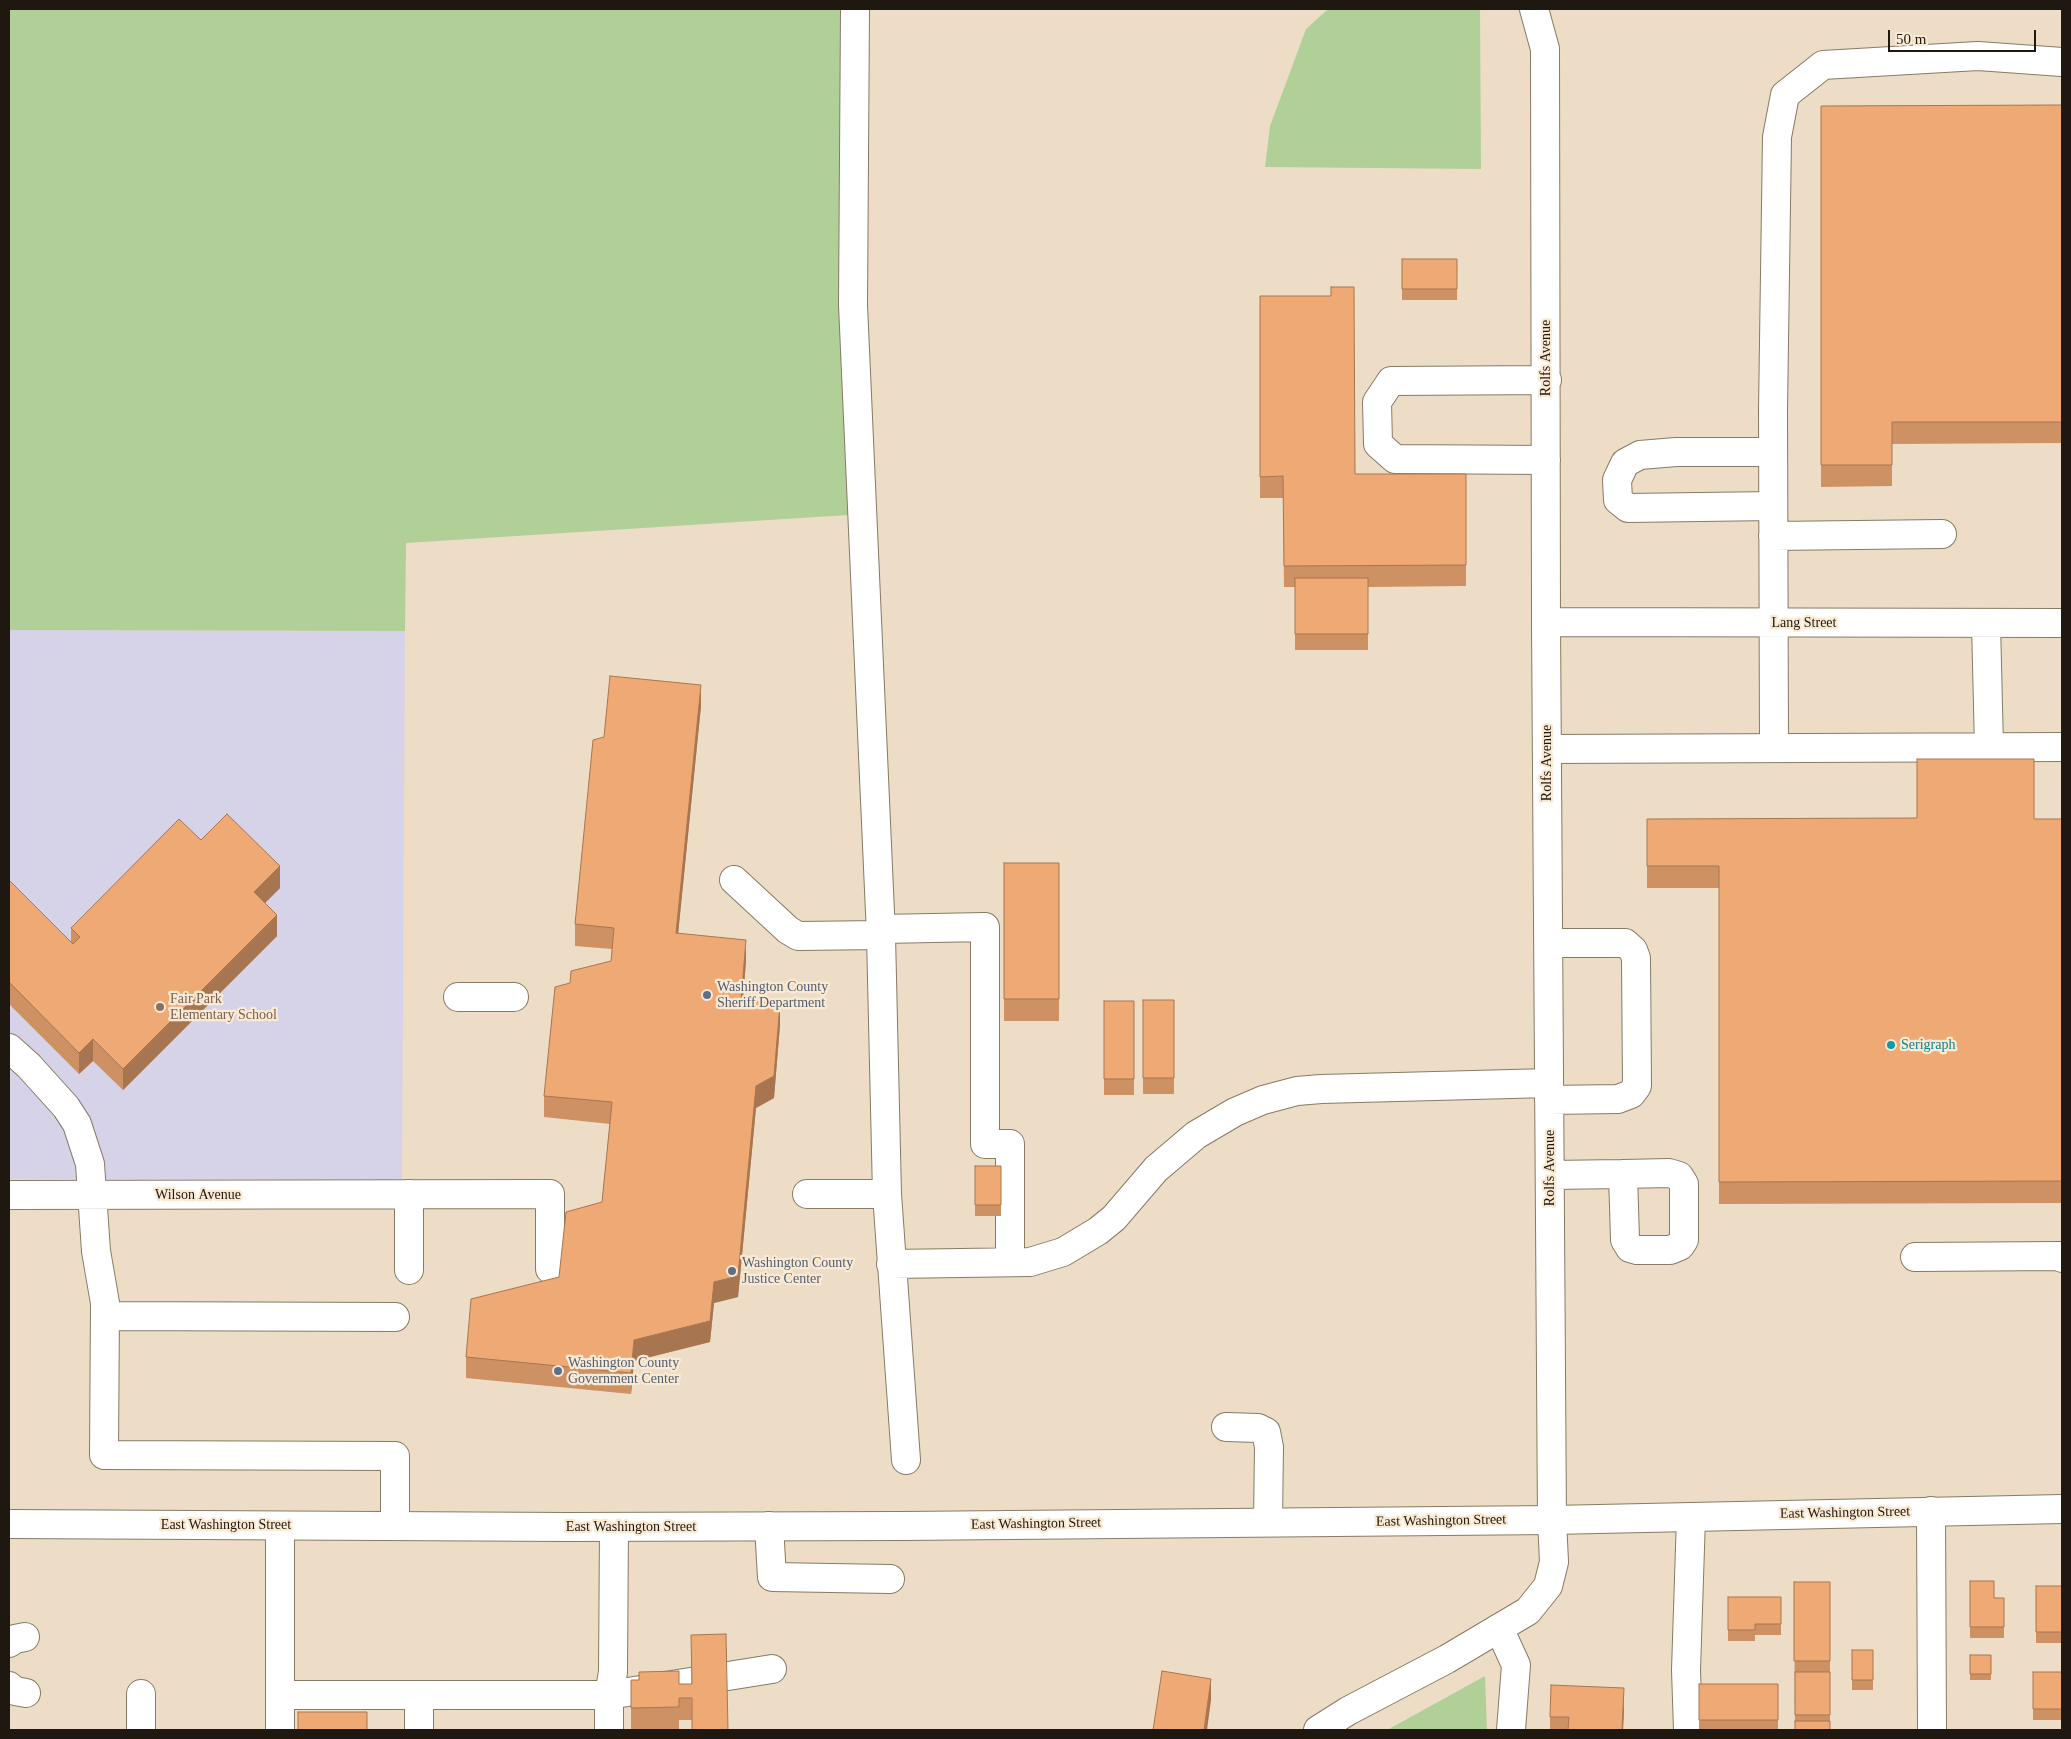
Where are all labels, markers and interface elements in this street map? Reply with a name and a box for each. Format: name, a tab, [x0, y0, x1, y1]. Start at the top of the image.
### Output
scale bar	[1891, 20, 2038, 52]
text: 50 m	[1896, 31, 1926, 47]
street label: Rolfs Avenue	[1538, 320, 1554, 396]
street label: Lang Street	[1772, 615, 1836, 631]
street label: Rolfs Avenue	[1539, 725, 1555, 801]
place label: Washington County Sheriff Department	[717, 979, 828, 1012]
marker: Washington County Sheriff Department	[701, 989, 713, 1001]
place label: Fair Park Elementary School	[170, 991, 277, 1024]
marker: Fair Park Elementary School	[154, 1001, 166, 1013]
place label: Serigraph	[1901, 1037, 1955, 1053]
marker: Serigraph	[1885, 1039, 1897, 1051]
street label: Rolfs Avenue	[1542, 1130, 1558, 1206]
street label: Wilson Avenue	[155, 1187, 241, 1203]
place label: Washington County Justice Center	[742, 1255, 853, 1288]
marker: Washington County Justice Center	[726, 1265, 738, 1277]
place label: Washington County Government Center	[568, 1355, 679, 1388]
marker: Washington County Government Center	[552, 1365, 564, 1377]
street label: East Washington Street	[1780, 1503, 1910, 1523]
street label: East Washington Street	[1376, 1511, 1506, 1531]
street label: East Washington Street	[971, 1514, 1101, 1534]
street label: East Washington Street	[161, 1517, 291, 1533]
street label: East Washington Street	[566, 1519, 696, 1535]

